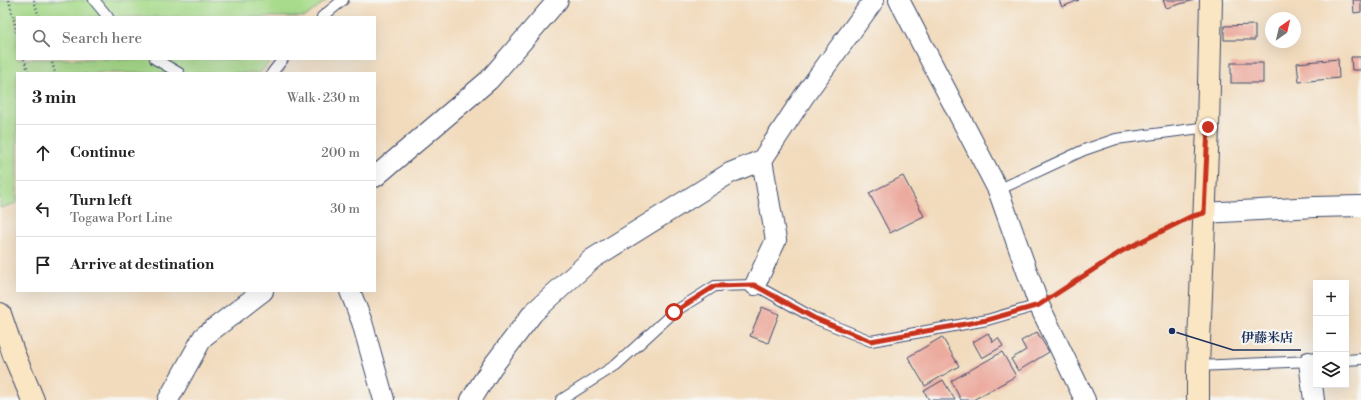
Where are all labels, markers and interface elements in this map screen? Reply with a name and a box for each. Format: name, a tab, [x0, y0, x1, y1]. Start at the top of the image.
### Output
north arrow	[1265, 12, 1301, 48]
search box	[16, 16, 376, 60]
icon: search	[30, 27, 52, 49]
text: Search here	[62, 29, 142, 48]
text: 3 min	[32, 87, 76, 109]
text: Walk · 230 m	[287, 90, 360, 106]
route end	[1199, 118, 1217, 136]
icon: ahead	[32, 142, 54, 164]
text: Continue	[70, 143, 135, 162]
text: 200 m	[321, 145, 360, 161]
text: Turn left	[70, 191, 132, 210]
icon: left	[32, 198, 54, 220]
text: 30 m	[330, 201, 360, 217]
text: Togawa Port Line	[70, 210, 173, 226]
icon: arrive	[32, 254, 54, 276]
text: Arrive at destination	[70, 255, 214, 274]
map controls	[1313, 280, 1349, 388]
button: +	[1313, 280, 1349, 316]
route start	[665, 303, 683, 321]
button: −	[1313, 316, 1349, 352]
callout: 伊藤米店	[1233, 325, 1301, 350]
text: 伊藤米店	[1241, 330, 1293, 346]
button: layers	[1313, 352, 1349, 388]

